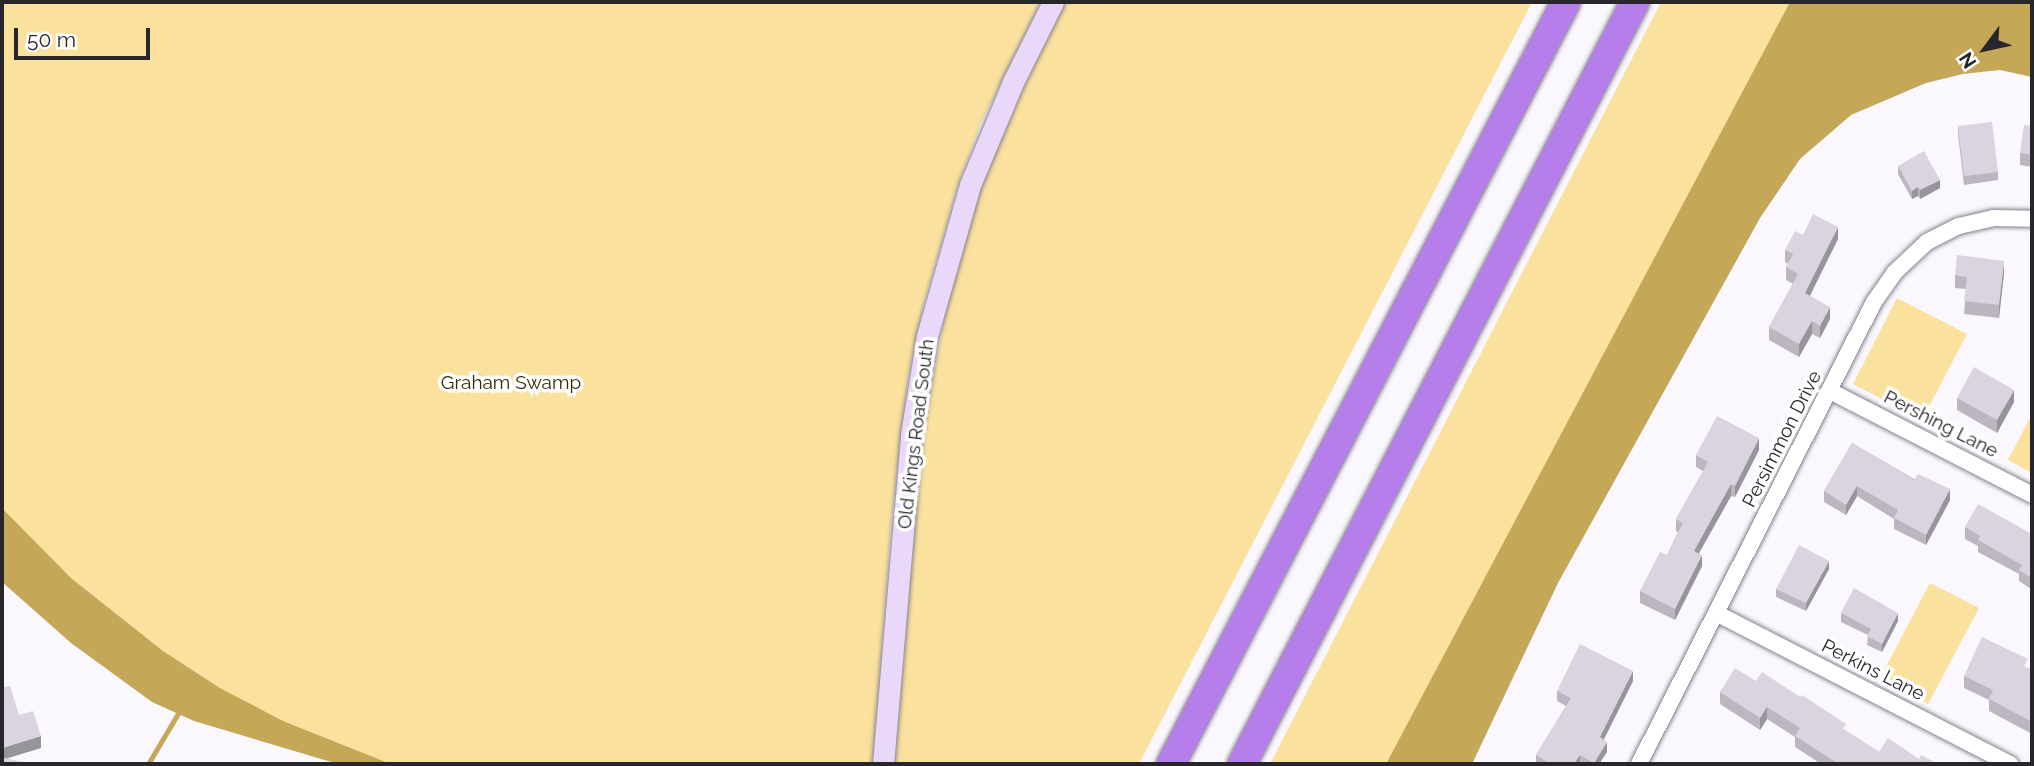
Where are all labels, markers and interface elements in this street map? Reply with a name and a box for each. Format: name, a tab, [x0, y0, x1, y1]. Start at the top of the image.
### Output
scale bar	[18, 14, 154, 58]
north arrow	[1950, 14, 2020, 84]
text: 50 m	[27, 27, 76, 52]
text: N	[1954, 48, 1981, 73]
street label: Old Kings Road South	[893, 338, 939, 530]
street label: Persimmon Drive	[1738, 367, 1826, 511]
park label: Graham Swamp	[441, 372, 581, 394]
street label: Pershing Lane	[1880, 385, 2002, 463]
street label: Perkins Lane	[1818, 634, 1928, 706]

